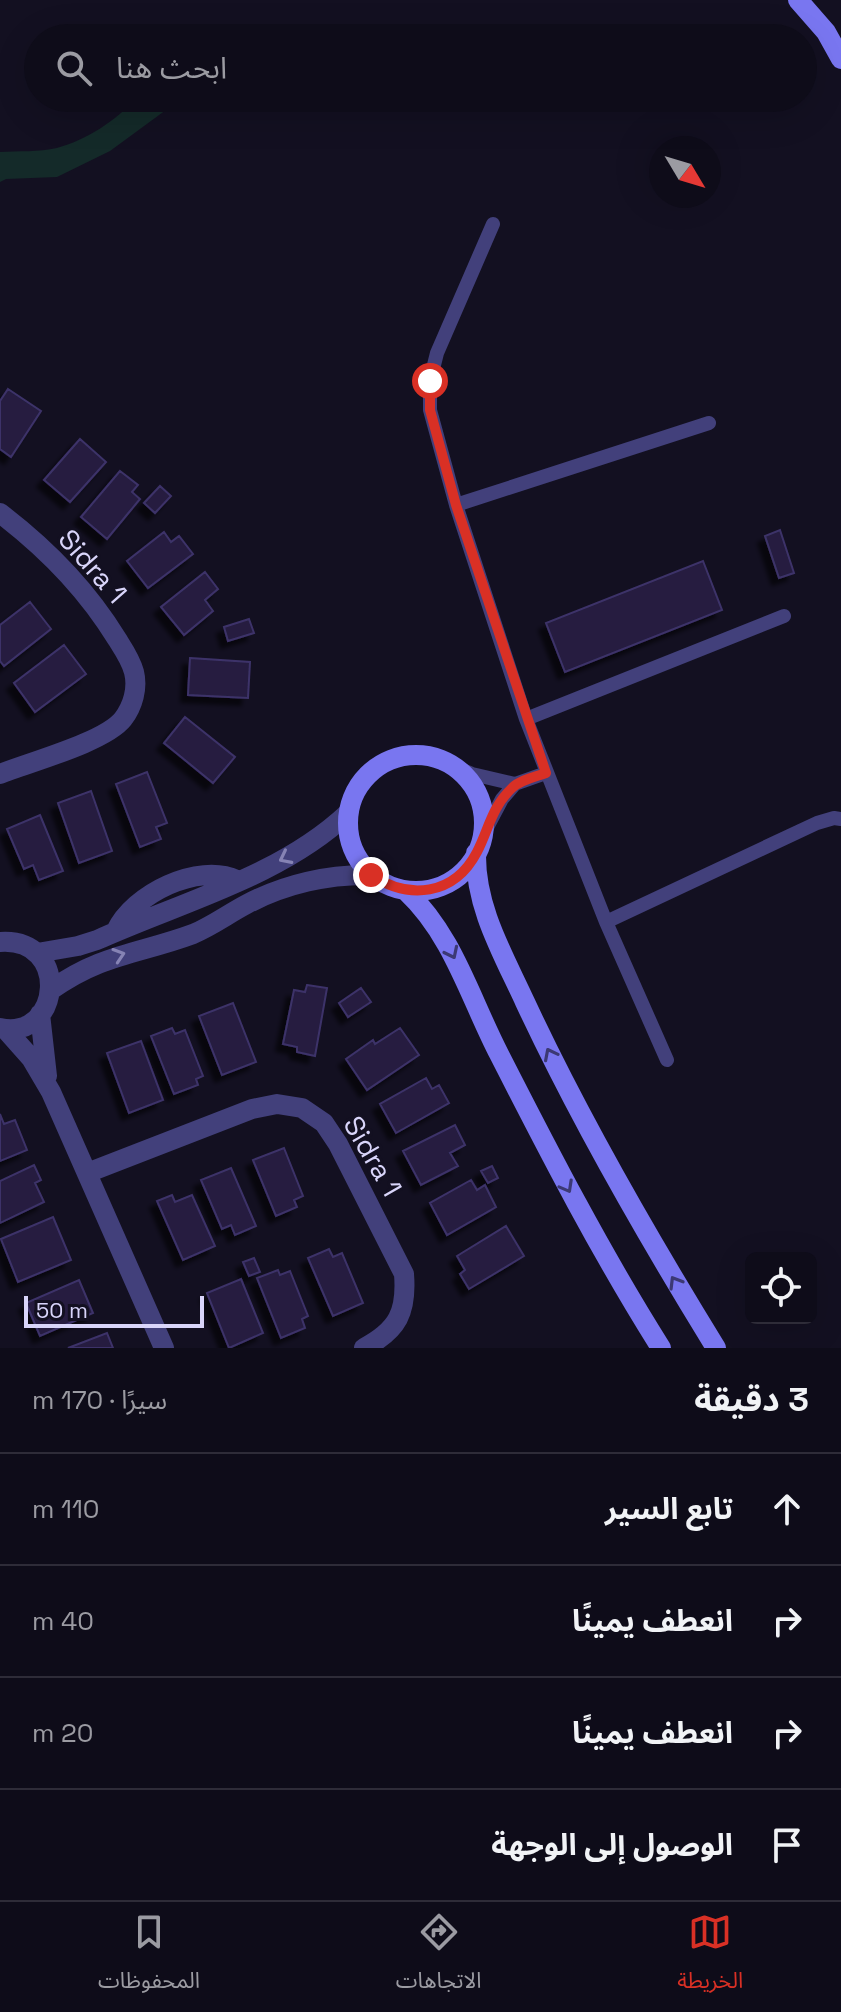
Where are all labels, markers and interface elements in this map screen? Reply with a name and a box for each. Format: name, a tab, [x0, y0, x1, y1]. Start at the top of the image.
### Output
search box	[24, 24, 817, 112]
icon: search	[52, 46, 96, 90]
text: ابحث هنا	[116, 48, 227, 87]
north arrow	[649, 136, 721, 208]
route start	[412, 363, 448, 399]
street label: Sidra 1	[51, 521, 135, 611]
one-way arrow	[279, 848, 294, 863]
route end	[353, 857, 389, 893]
one-way arrow	[442, 945, 458, 960]
one-way arrow	[112, 948, 126, 964]
one-way arrow	[545, 1047, 560, 1062]
street label: Sidra 1	[336, 1109, 410, 1203]
one-way arrow	[557, 1178, 573, 1192]
map controls	[745, 1252, 817, 1324]
button: locate	[745, 1252, 817, 1324]
one-way arrow	[670, 1276, 685, 1291]
scale bar	[24, 1292, 204, 1328]
text: 50 m	[36, 1296, 88, 1324]
text: 3 دقيقة	[694, 1378, 809, 1421]
text: سيرًا · 170 m	[32, 1383, 167, 1417]
icon: ahead	[765, 1487, 809, 1531]
text: تابع السير	[605, 1489, 733, 1528]
text: 110 m	[32, 1492, 99, 1526]
icon: right	[765, 1599, 809, 1643]
text: انعطف يمينًا	[572, 1601, 733, 1640]
text: 40 m	[32, 1604, 94, 1638]
icon: right	[765, 1711, 809, 1755]
text: انعطف يمينًا	[572, 1713, 733, 1752]
text: 20 m	[32, 1716, 93, 1750]
icon: arrive	[765, 1823, 809, 1867]
text: الوصول إلى الوجهة	[491, 1825, 733, 1864]
tab: المحفوظات	[98, 1910, 200, 2004]
tab: الاتجاهات	[396, 1910, 482, 2004]
tab: الخريطة	[677, 1910, 743, 2004]

